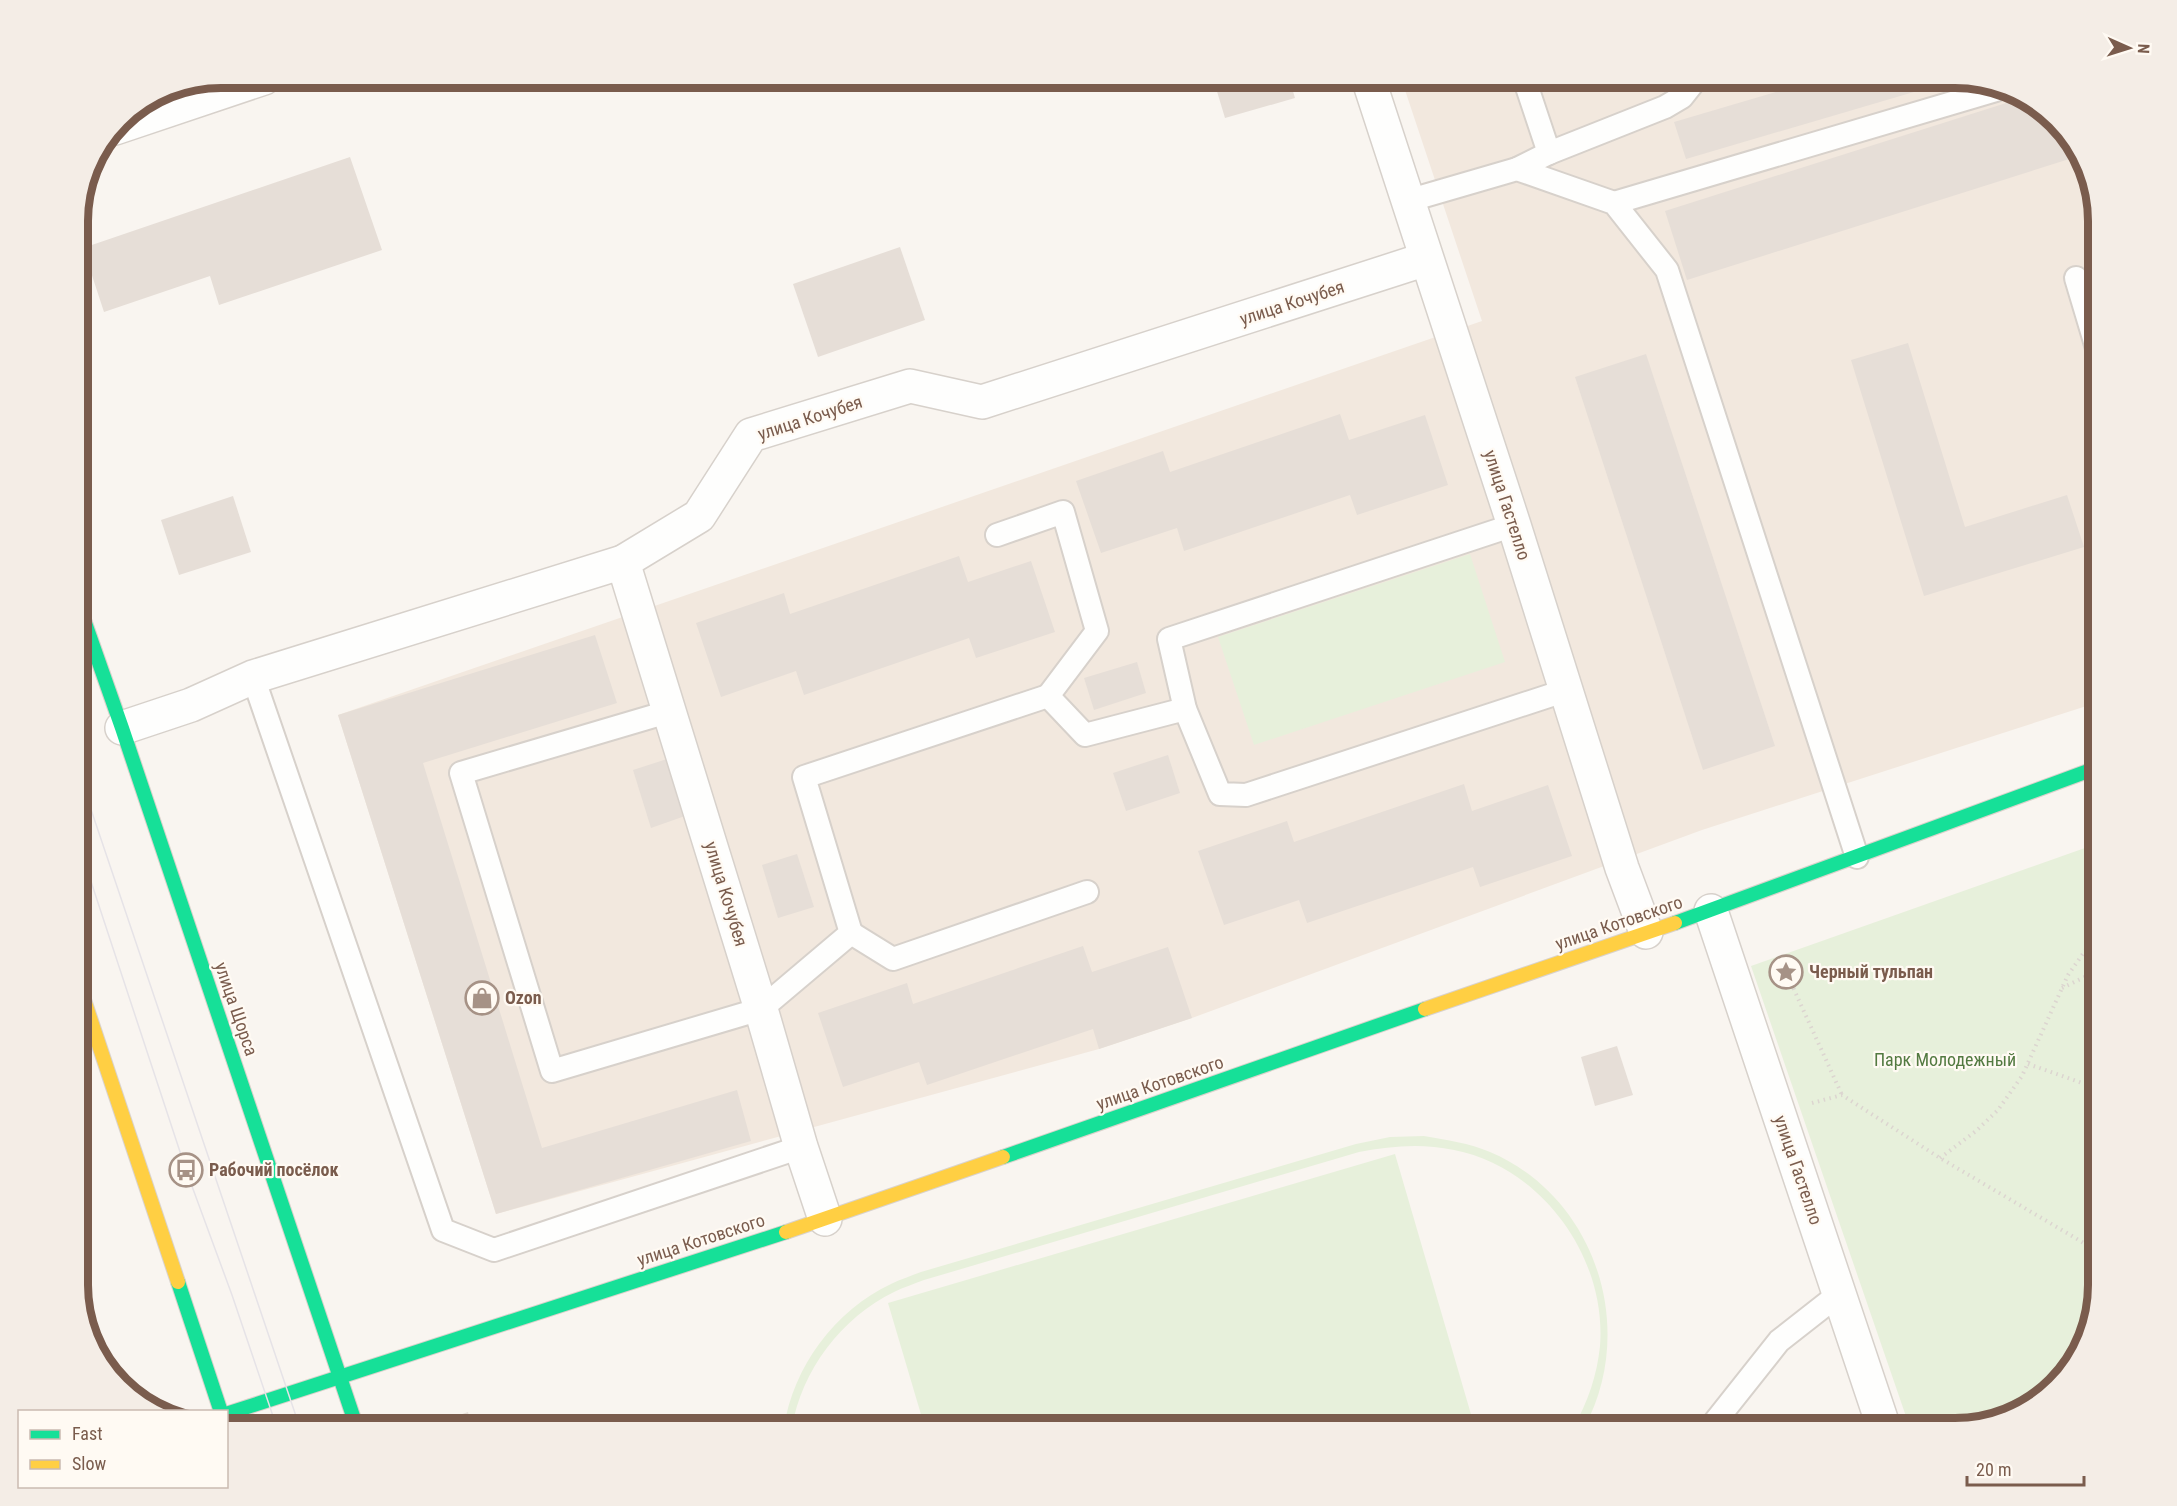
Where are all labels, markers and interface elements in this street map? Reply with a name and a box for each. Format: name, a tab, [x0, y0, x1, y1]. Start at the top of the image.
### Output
north arrow	[2099, 18, 2159, 78]
text: N	[2134, 43, 2153, 54]
street label: улица Кочубея	[1237, 276, 1347, 329]
street label: улица Кочубея	[755, 391, 865, 444]
street label: улица Гастелло	[1480, 447, 1535, 562]
street label: улица Кочубея	[701, 839, 752, 949]
street label: улица Котовского	[1552, 891, 1685, 954]
place icon: Черный тульпан	[1768, 954, 1804, 990]
street label: улица Щорса	[211, 959, 262, 1058]
place label: Черный тульпан	[1809, 961, 1933, 982]
shop icon: Ozon	[464, 980, 500, 1016]
place label: Ozon	[505, 987, 542, 1008]
park label: Парк Молодежный	[1874, 1049, 2016, 1070]
street label: улица Котовского	[1093, 1051, 1226, 1114]
street label: улица Гастелло	[1770, 1112, 1827, 1227]
bus stop icon: Рабочий посёлок	[168, 1152, 204, 1188]
place label: Рабочий посёлок	[209, 1159, 338, 1180]
street label: улица Котовского	[634, 1209, 767, 1270]
legend	[18, 1410, 228, 1488]
text: Fast	[72, 1423, 103, 1444]
scale bar	[1967, 1449, 2084, 1487]
text: Slow	[72, 1453, 107, 1474]
text: 20 m	[1976, 1459, 2011, 1480]

